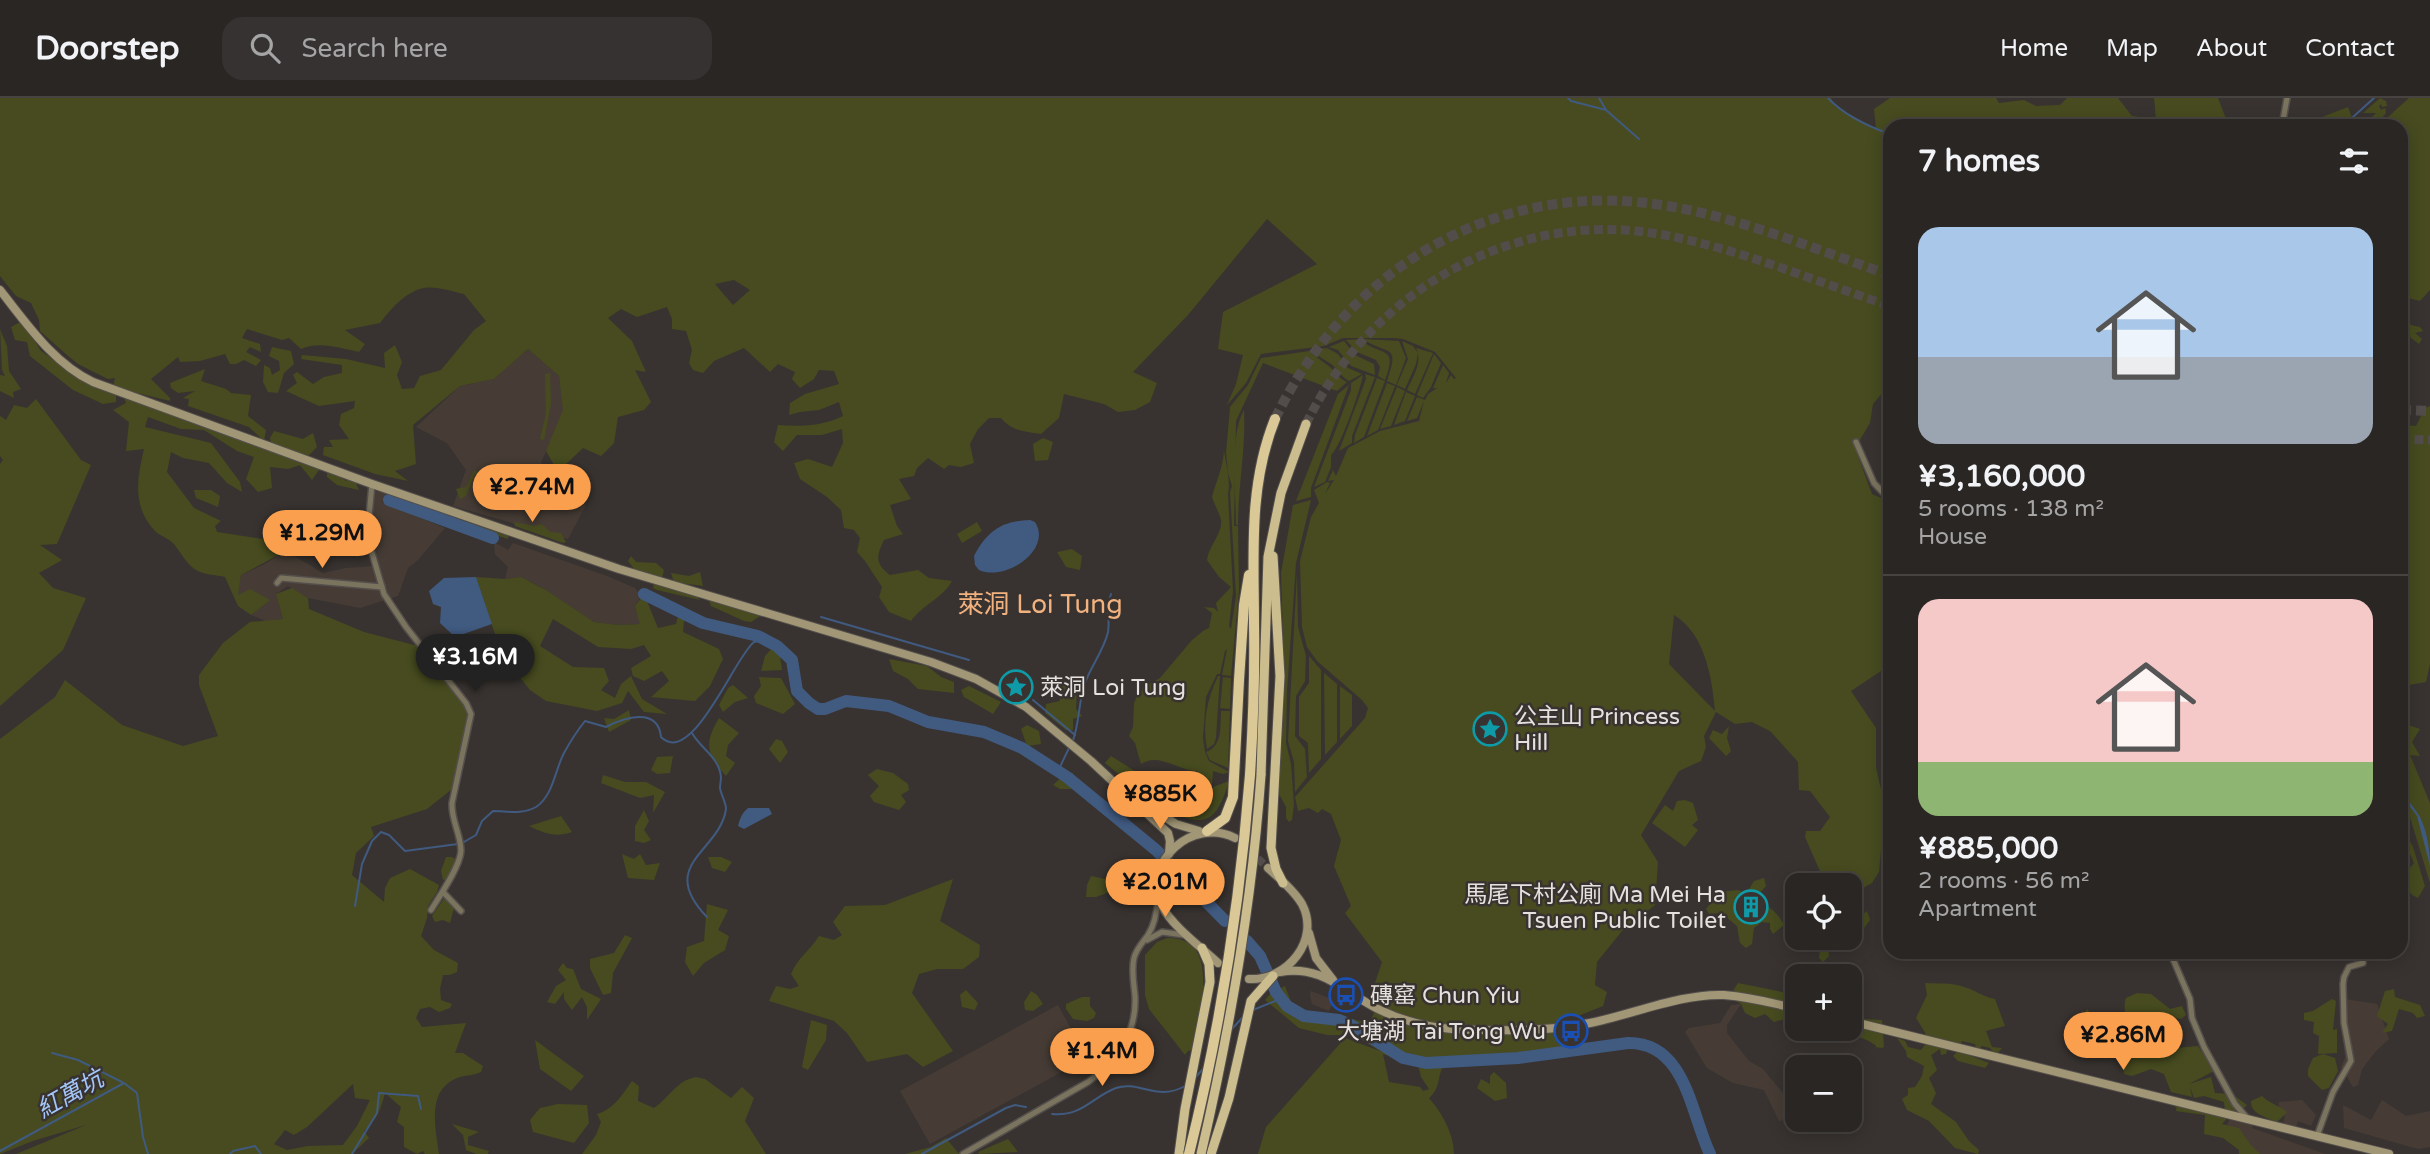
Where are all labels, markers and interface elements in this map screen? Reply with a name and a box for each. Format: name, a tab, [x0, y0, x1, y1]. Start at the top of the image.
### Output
search box	[222, 17, 712, 80]
text: Doorstep	[35, 29, 180, 68]
icon: search	[246, 29, 284, 67]
text: Search here	[302, 33, 448, 64]
text: Home	[2000, 34, 2068, 63]
text: Map	[2106, 34, 2158, 63]
text: About	[2196, 34, 2267, 63]
text: Contact	[2305, 34, 2395, 63]
icon: filters	[2335, 142, 2373, 180]
text: 7 homes	[1918, 143, 2040, 180]
icon: home	[2083, 272, 2209, 398]
text: ¥3,160,000	[1918, 458, 2085, 495]
pin: ¥2.74M	[475, 464, 589, 524]
text: ¥2.74M	[489, 473, 575, 501]
text: 5 rooms · 138 m²	[1918, 495, 2104, 523]
pin: ¥1.29M	[265, 510, 379, 570]
text: ¥1.29M	[279, 519, 365, 547]
text: House	[1918, 523, 1987, 551]
district label: 萊洞 Loi Tung	[957, 589, 1123, 620]
pin: ¥3.16M	[418, 634, 532, 694]
text: ¥3.16M	[432, 643, 518, 671]
icon: home	[2083, 644, 2209, 770]
place icon: 萊洞 Loi Tung	[997, 668, 1035, 706]
place label: 萊洞 Loi Tung	[1040, 674, 1186, 702]
place label: 公主山 Princess Hill	[1514, 703, 1680, 757]
place icon: 公主山 Princess Hill	[1471, 710, 1509, 748]
pin: ¥885K	[1111, 772, 1209, 831]
text: ¥885K	[1123, 780, 1197, 808]
text: ¥885,000	[1918, 830, 2058, 867]
pin: ¥2.01M	[1108, 860, 1222, 919]
text: 2 rooms · 56 m²	[1918, 867, 2089, 895]
text: ¥2.01M	[1122, 868, 1208, 896]
map controls	[1785, 873, 1862, 1132]
button: locate	[1785, 873, 1862, 950]
place label: 馬尾下村公廁 Ma Mei Ha Tsuen Public Toilet	[1464, 881, 1726, 935]
building icon: 馬尾下村公廁 Ma Mei Ha Tsuen Public Toilet	[1732, 888, 1770, 926]
text: Apartment	[1918, 895, 2037, 923]
button: +	[1785, 964, 1862, 1041]
bus stop icon: 磚窰 Chun Yiu	[1327, 976, 1365, 1014]
place label: 磚窰 Chun Yiu	[1370, 982, 1520, 1010]
bus stop icon: 大塘湖 Tai Tong Wu	[1552, 1012, 1590, 1050]
pin: ¥2.86M	[2066, 1012, 2180, 1072]
place label: 大塘湖 Tai Tong Wu	[1337, 1018, 1546, 1046]
text: ¥2.86M	[2080, 1021, 2166, 1049]
pin: ¥1.4M	[1053, 1028, 1151, 1088]
text: ¥1.4M	[1066, 1037, 1138, 1065]
button: −	[1785, 1055, 1862, 1132]
water label: 紅萬坑	[32, 1063, 111, 1125]

